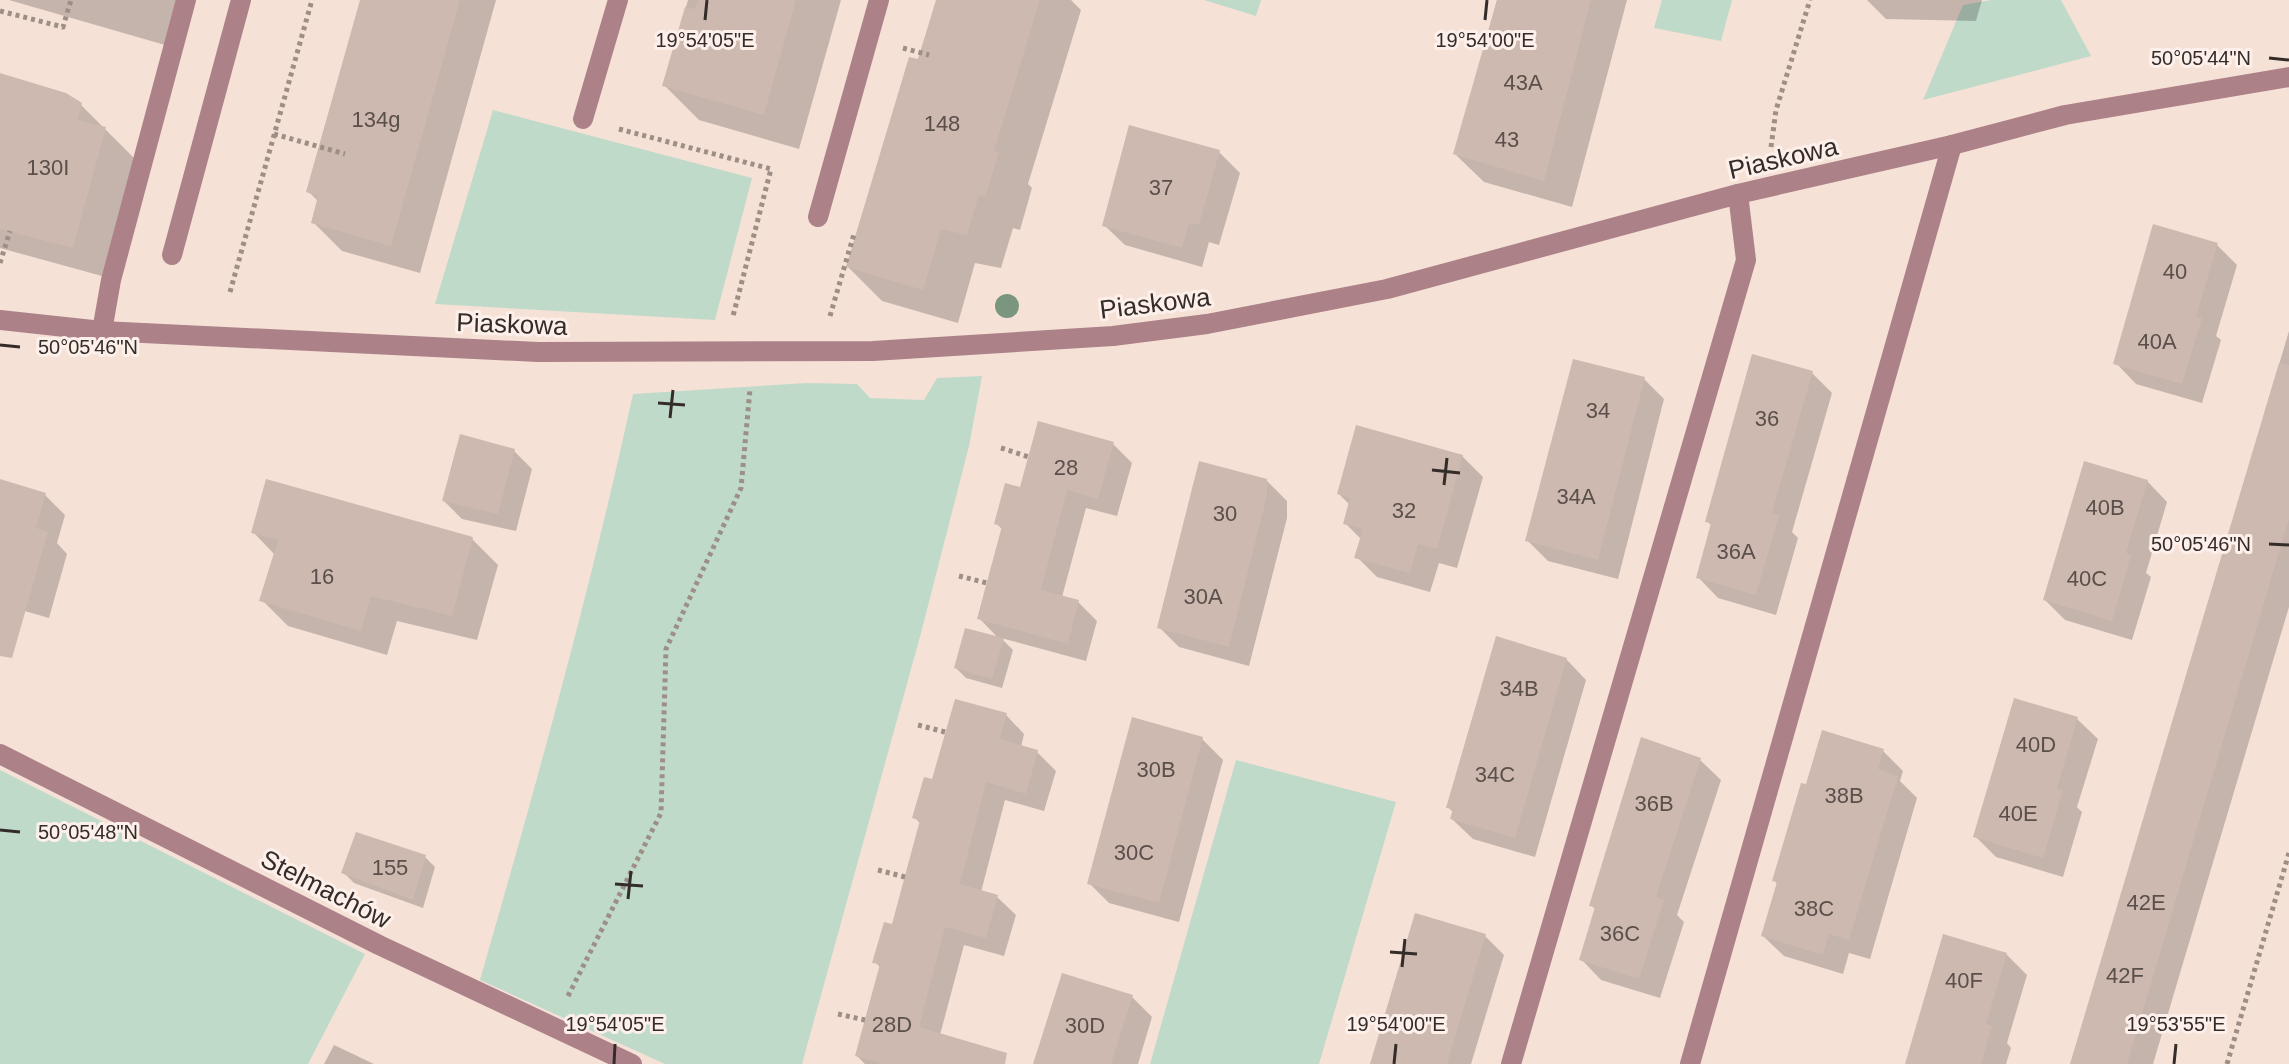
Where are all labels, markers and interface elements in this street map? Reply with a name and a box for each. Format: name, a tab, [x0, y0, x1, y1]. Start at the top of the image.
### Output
text: 19°54'05"E	[656, 29, 755, 51]
text: 19°54'00"E	[1436, 29, 1535, 51]
text: 50°05'44"N	[2151, 47, 2251, 69]
house number: 43A	[1503, 70, 1543, 95]
house number: 134g	[352, 107, 400, 132]
house number: 148	[924, 111, 960, 136]
house number: 43	[1495, 127, 1519, 152]
street label: Piaskowa	[1725, 131, 1841, 185]
house number: 130I	[27, 155, 69, 180]
house number: 37	[1149, 175, 1173, 200]
house number: 40	[2163, 259, 2187, 284]
street label: Piaskowa	[1098, 281, 1213, 325]
street label: Piaskowa	[456, 307, 569, 341]
house number: 40A	[2137, 329, 2177, 354]
text: 50°05'46"N	[38, 336, 138, 358]
house number: 34	[1586, 398, 1610, 423]
house number: 36	[1755, 406, 1779, 431]
house number: 28	[1054, 455, 1078, 480]
house number: 34A	[1556, 484, 1596, 509]
house number: 40B	[2085, 495, 2125, 520]
house number: 32	[1392, 498, 1416, 523]
house number: 30	[1213, 501, 1237, 526]
text: 50°05'46"N	[2151, 533, 2251, 555]
house number: 36A	[1716, 539, 1756, 564]
house number: 16	[310, 564, 334, 589]
house number: 40C	[2067, 566, 2107, 591]
house number: 30A	[1183, 584, 1223, 609]
house number: 34B	[1499, 676, 1539, 701]
house number: 40D	[2016, 732, 2056, 757]
house number: 30B	[1136, 757, 1176, 782]
house number: 34C	[1475, 762, 1515, 787]
house number: 38B	[1824, 783, 1864, 808]
house number: 36B	[1634, 791, 1674, 816]
house number: 40E	[1998, 801, 2038, 826]
text: 50°05'48"N	[38, 821, 138, 843]
house number: 30C	[1114, 840, 1154, 865]
street label: Stelmachów	[256, 843, 396, 935]
house number: 155	[372, 855, 408, 880]
house number: 42E	[2126, 890, 2166, 915]
house number: 38C	[1794, 896, 1834, 921]
house number: 36C	[1600, 921, 1640, 946]
house number: 42F	[2106, 963, 2144, 988]
house number: 40F	[1945, 968, 1983, 993]
house number: 28D	[872, 1012, 912, 1037]
text: 19°54'05"E	[566, 1013, 665, 1035]
house number: 30D	[1065, 1013, 1105, 1038]
text: 19°54'00"E	[1347, 1013, 1446, 1035]
text: 19°53'55"E	[2127, 1013, 2226, 1035]

